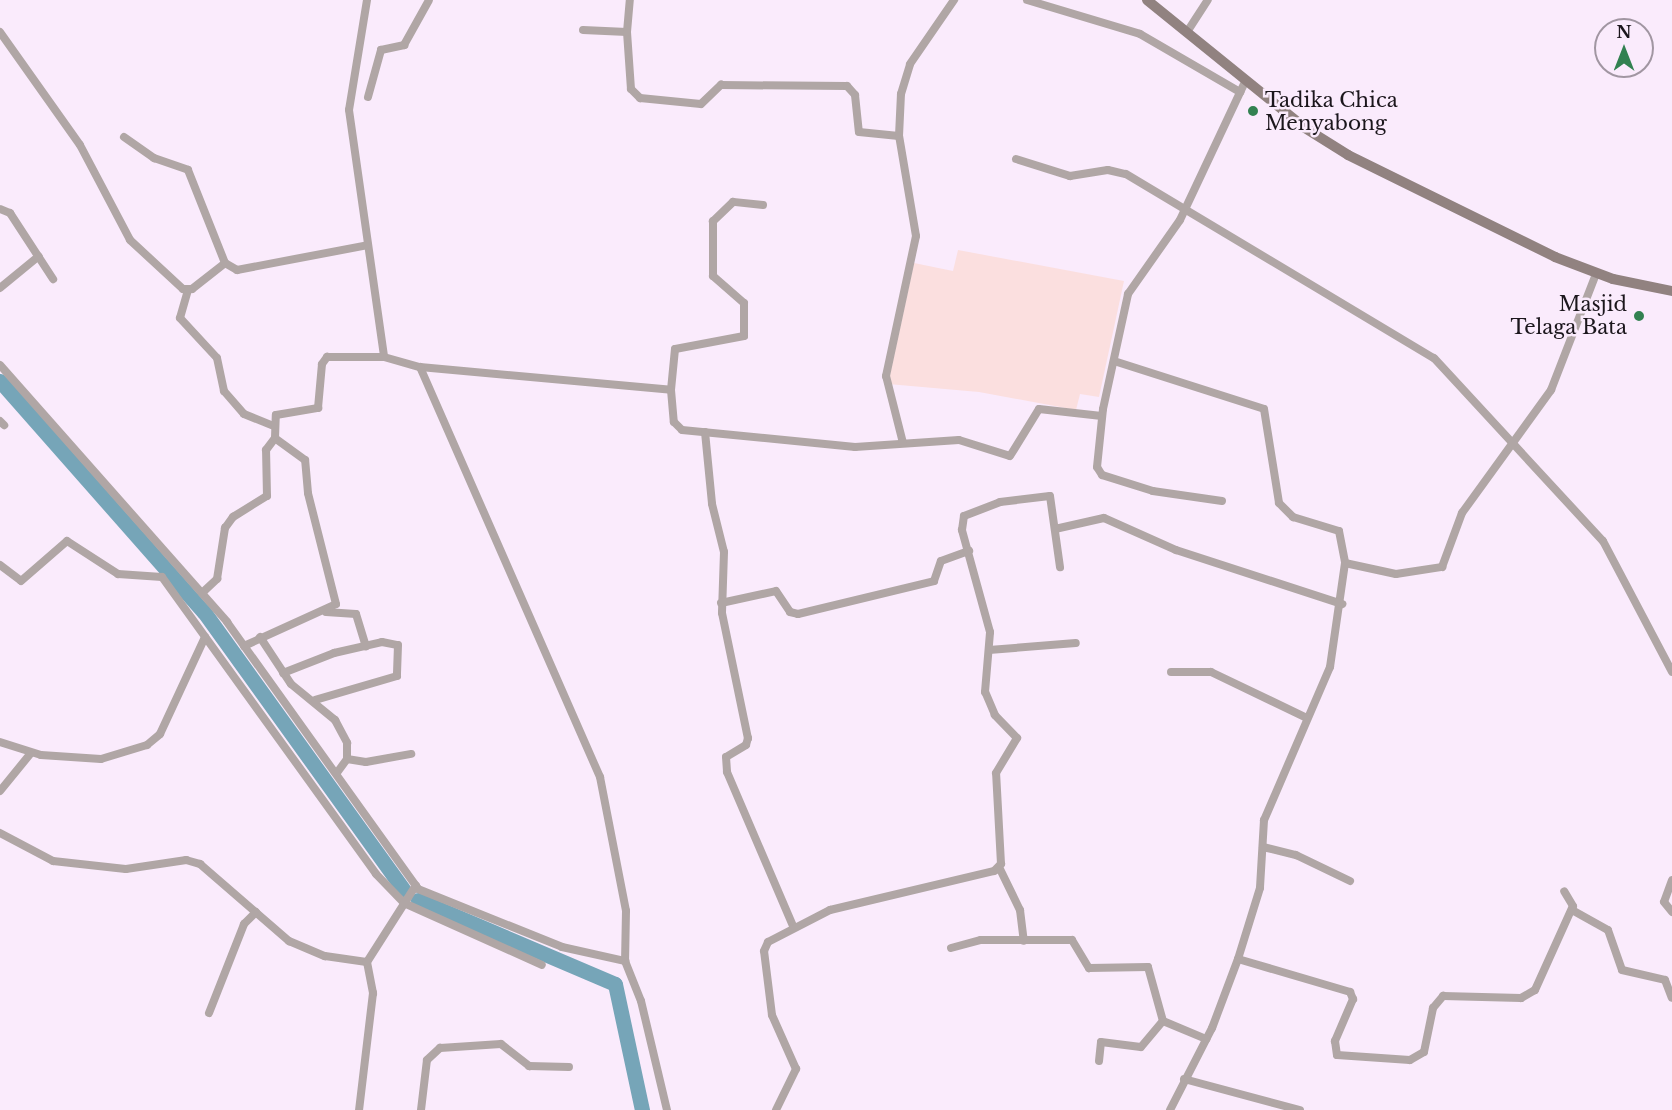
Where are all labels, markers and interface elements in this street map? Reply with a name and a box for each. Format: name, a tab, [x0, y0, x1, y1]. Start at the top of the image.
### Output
north arrow	[1594, 18, 1654, 78]
text: N	[1616, 22, 1632, 42]
place label: Tadika Chica Menyabong	[1265, 88, 1398, 135]
marker: Tadika Chica Menyabong	[1246, 104, 1260, 118]
place label: Masjid Telaga Bata	[1510, 292, 1627, 339]
marker: Masjid Telaga Bata	[1632, 309, 1646, 323]

